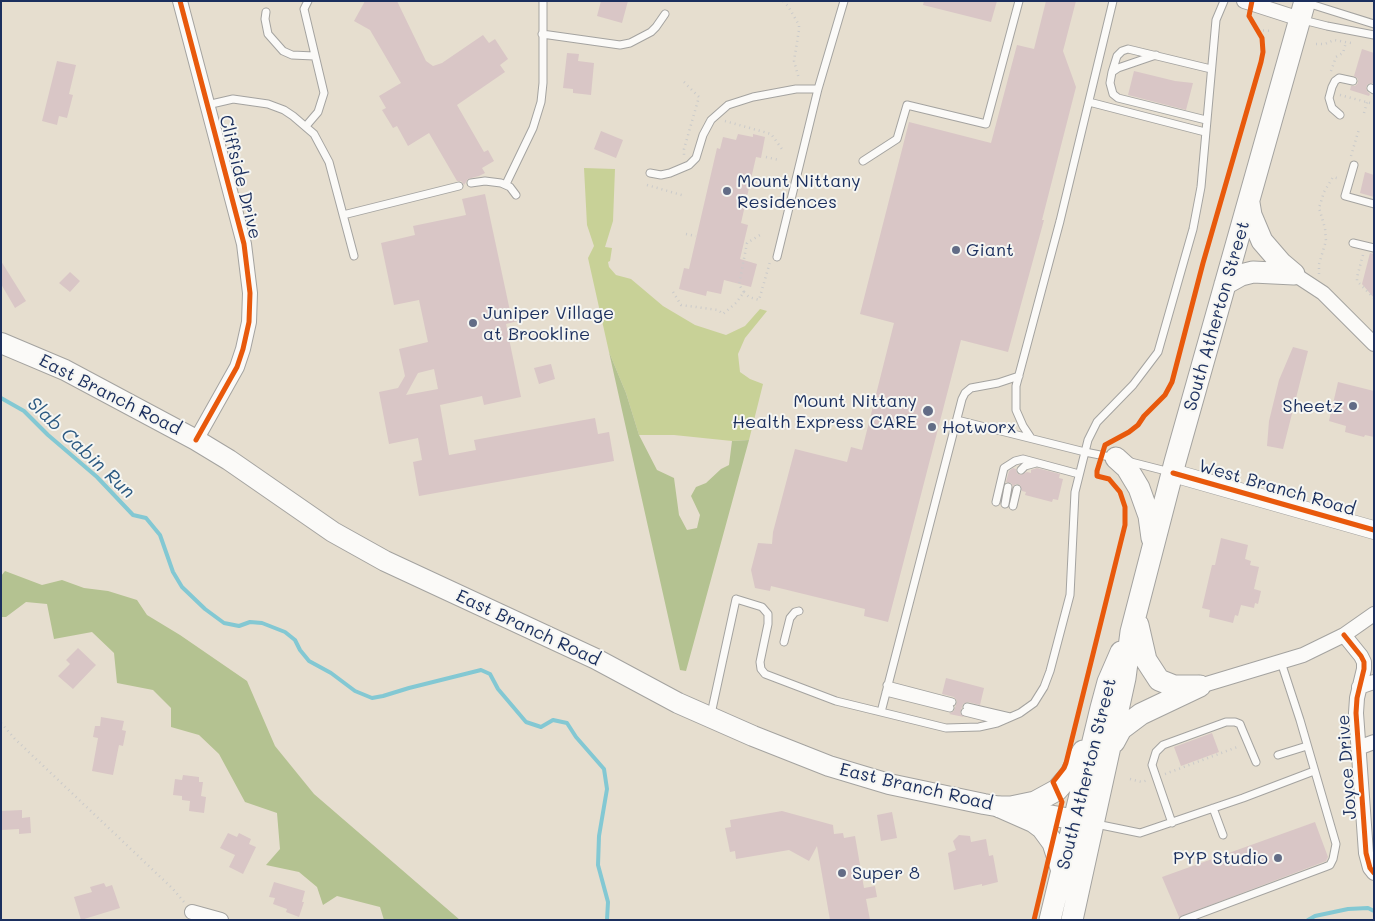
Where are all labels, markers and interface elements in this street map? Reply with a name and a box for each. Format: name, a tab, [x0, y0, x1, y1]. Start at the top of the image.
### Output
street label: Cliffside Drive	[214, 113, 266, 241]
place label: Mount Nittany Residences	[737, 170, 861, 212]
marker: Mount Nittany Residences	[721, 185, 733, 197]
street label: South Atherton Street	[1179, 218, 1255, 414]
place label: Giant	[966, 239, 1014, 261]
marker: Giant	[950, 244, 962, 256]
place label: Juniper Village at Brookline	[483, 302, 614, 344]
marker: Juniper Village at Brookline	[467, 317, 479, 329]
street label: East Branch Road	[35, 350, 185, 440]
place label: Mount Nittany Health Express CARE	[732, 390, 917, 432]
water label: Slab Cabin Run	[23, 392, 139, 504]
place label: Sheetz	[1283, 395, 1343, 417]
marker: Sheetz	[1347, 400, 1359, 412]
marker: Mount Nittany Health Express CARE	[921, 404, 935, 418]
place label: Hotworx	[942, 416, 1016, 438]
marker: Hotworx	[926, 421, 938, 433]
street label: West Branch Road	[1196, 455, 1358, 521]
street label: East Branch Road	[452, 585, 604, 671]
street label: South Atherton Street	[1053, 676, 1121, 872]
street label: Joyce Drive	[1333, 714, 1361, 820]
street label: East Branch Road	[837, 759, 995, 815]
place label: PYP Studio	[1173, 847, 1268, 869]
marker: PYP Studio	[1272, 852, 1284, 864]
place label: Super 8	[852, 862, 920, 884]
marker: Super 8	[836, 867, 848, 879]

